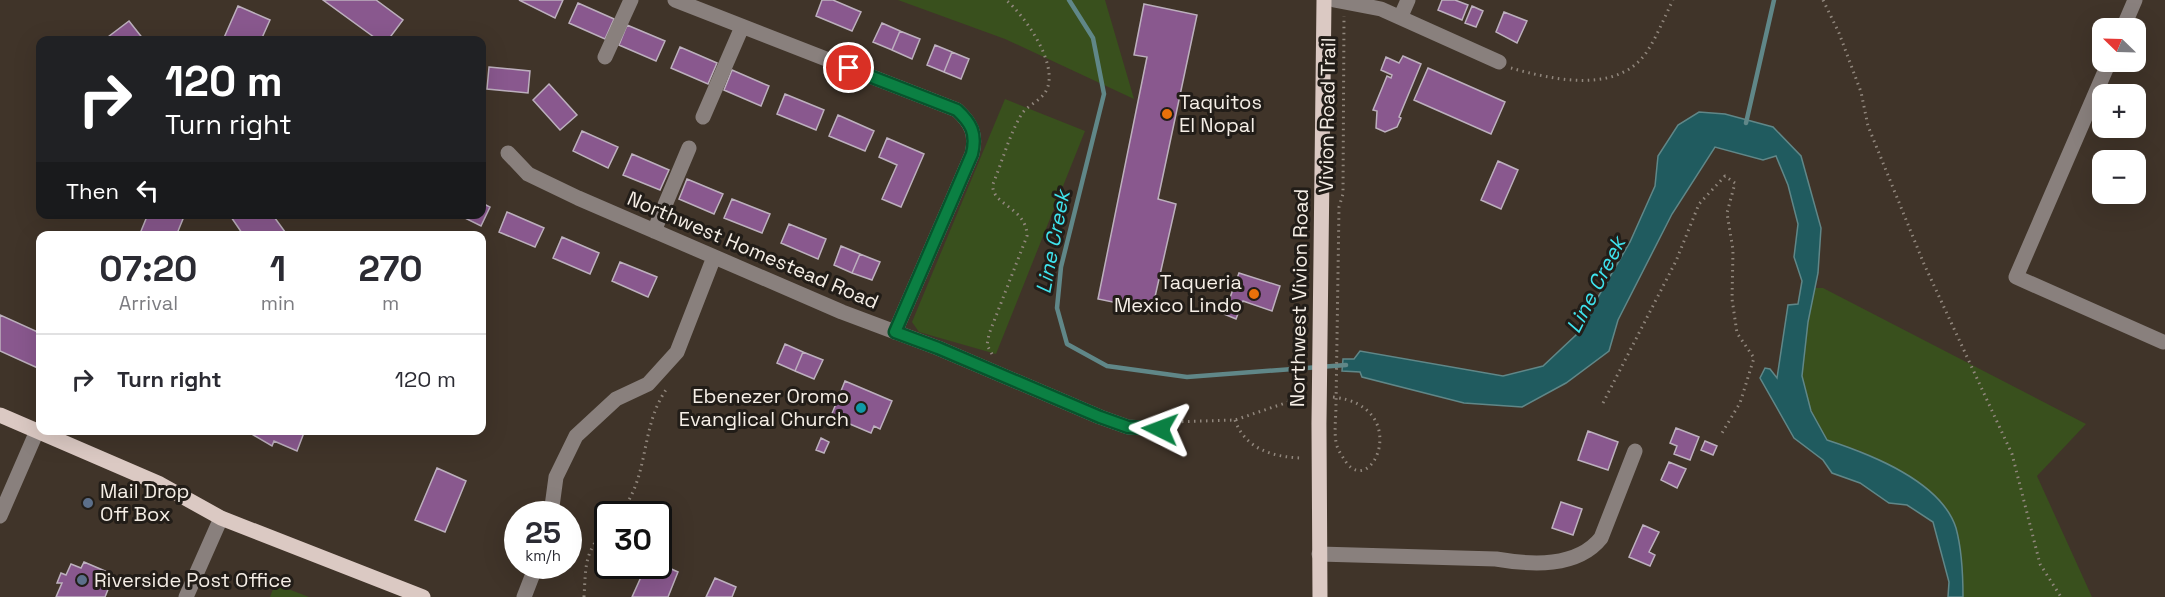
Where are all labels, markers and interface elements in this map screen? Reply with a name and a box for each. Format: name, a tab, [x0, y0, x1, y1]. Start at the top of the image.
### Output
north arrow	[2092, 18, 2146, 72]
map controls	[2092, 18, 2146, 204]
street label: Vivion Road Trail	[1313, 37, 1341, 193]
pin	[823, 42, 874, 93]
icon: arrive	[832, 51, 865, 84]
text: 120 m	[165, 55, 283, 108]
icon: right	[66, 60, 144, 138]
button: +	[2092, 84, 2146, 138]
place label: Taquitos El Nopal	[1179, 89, 1262, 138]
text: Turn right	[165, 107, 292, 142]
marker: Taquitos El Nopal	[1160, 107, 1174, 121]
button: −	[2092, 150, 2146, 204]
icon: left	[131, 174, 164, 207]
text: Then	[66, 177, 119, 205]
street label: Northwest Homestead Road	[623, 185, 883, 315]
water label: Line Creek	[1029, 185, 1076, 296]
street label: Northwest Vivion Road	[1284, 189, 1314, 407]
water label: Line Creek	[1560, 230, 1633, 337]
text: 07:20	[99, 246, 197, 292]
text: 1	[270, 246, 286, 292]
text: 270	[358, 246, 423, 292]
place label: Taqueria Mexico Lindo	[1114, 269, 1242, 318]
marker: Taqueria Mexico Lindo	[1247, 287, 1261, 301]
text: Arrival	[119, 290, 178, 316]
text: min	[261, 290, 295, 316]
text: m	[382, 290, 399, 316]
icon: right	[66, 363, 99, 396]
text: Turn right	[117, 365, 222, 393]
text: 120 m	[395, 365, 456, 393]
place label: Ebenezer Oromo Evanglical Church	[679, 383, 849, 432]
position arrow	[1128, 397, 1192, 461]
marker: Ebenezer Oromo Evanglical Church	[854, 401, 868, 415]
place label: Mail Drop Off Box	[100, 478, 189, 527]
marker: Mail Drop Off Box	[81, 496, 95, 510]
speed limit sign: 30	[594, 501, 672, 579]
text: 25	[525, 513, 561, 552]
text: km/h	[525, 546, 561, 565]
place label: Riverside Post Office	[94, 567, 292, 593]
marker: Riverside Post Office	[75, 573, 89, 587]

